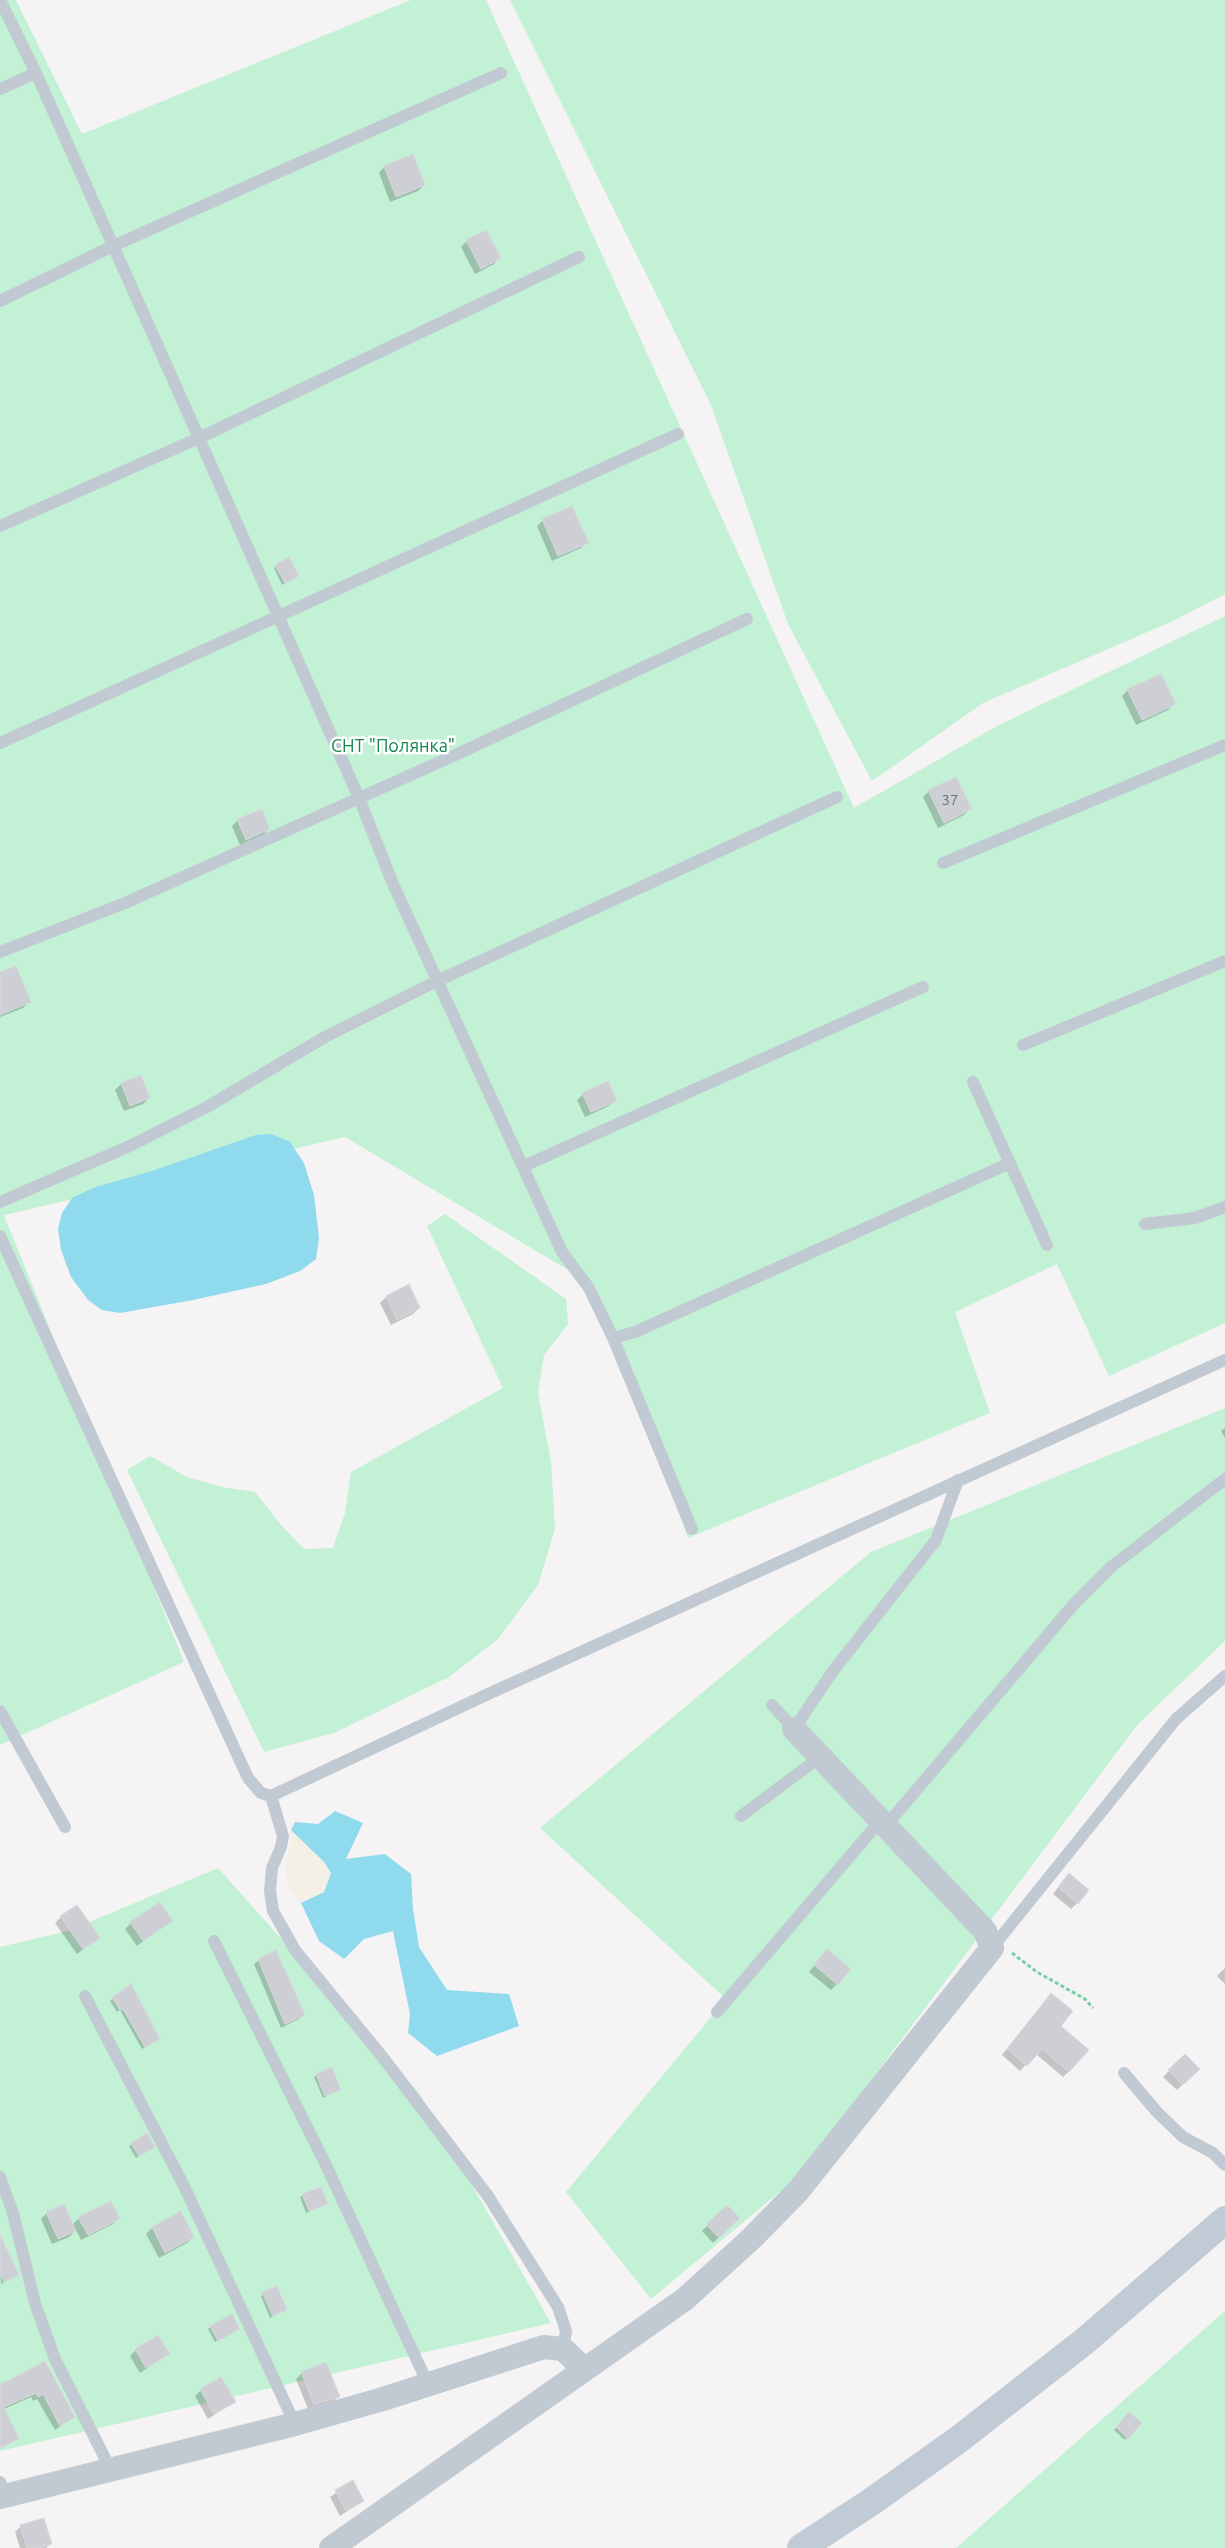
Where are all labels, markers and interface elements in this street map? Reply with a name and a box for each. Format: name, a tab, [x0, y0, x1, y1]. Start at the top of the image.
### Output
park label: СНТ "Полянка"	[331, 735, 455, 757]
house number: 37	[942, 791, 958, 809]

